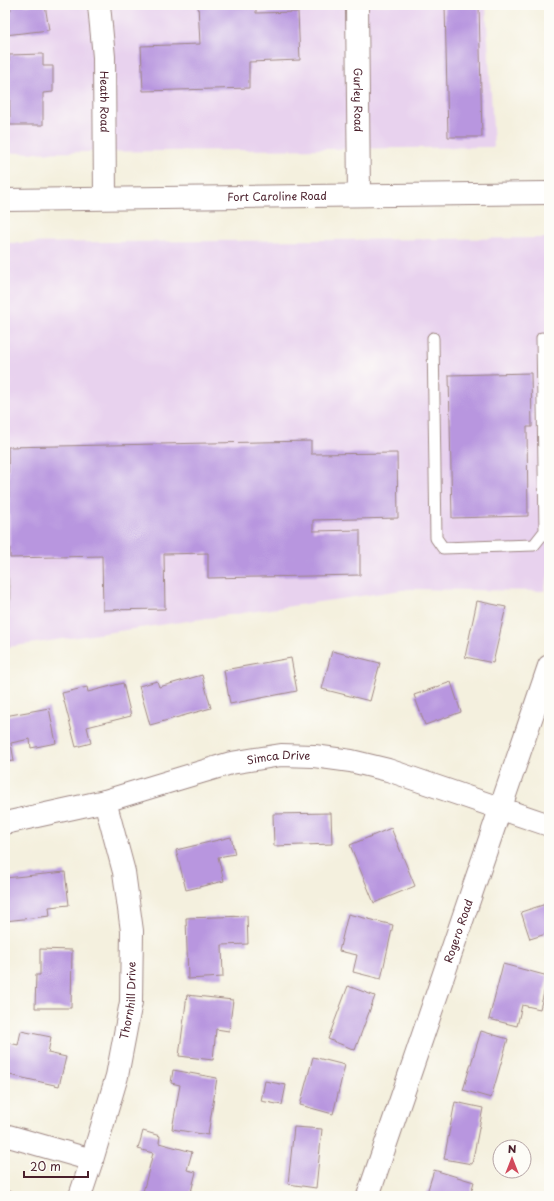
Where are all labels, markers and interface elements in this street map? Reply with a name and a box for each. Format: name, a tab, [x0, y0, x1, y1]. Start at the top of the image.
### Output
street label: Gurley Road	[350, 68, 367, 132]
street label: Heath Road	[96, 71, 114, 133]
street label: Fort Caroline Road	[227, 187, 327, 205]
street label: Simca Drive	[245, 746, 311, 768]
street label: Rogero Road	[439, 897, 477, 965]
street label: Thornhill Drive	[115, 961, 140, 1041]
north arrow	[492, 1139, 532, 1179]
text: N	[508, 1140, 517, 1157]
scale bar	[24, 1153, 88, 1179]
text: 20 m	[30, 1157, 61, 1175]

